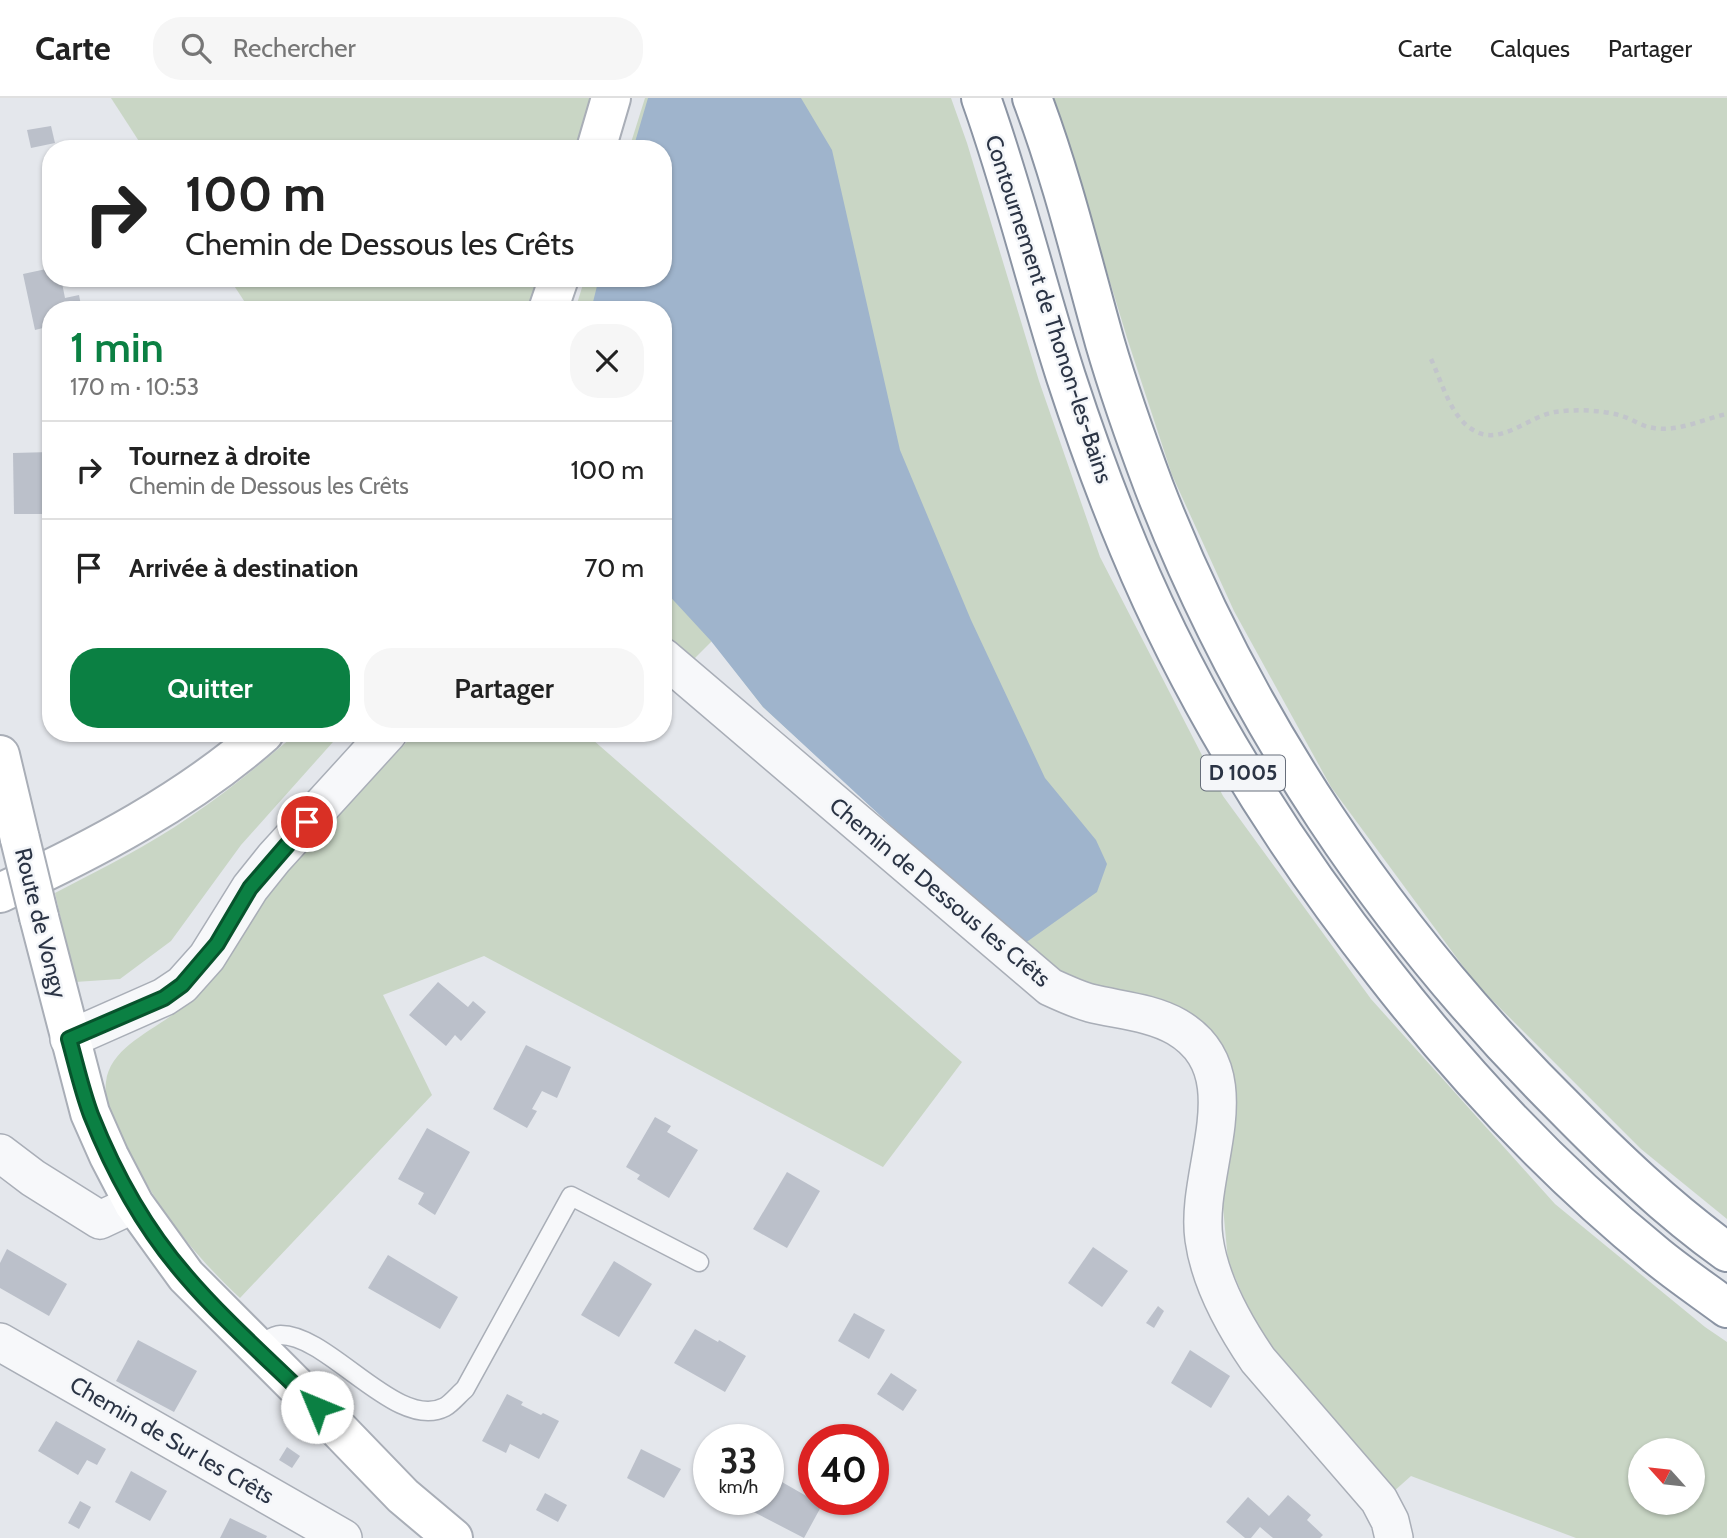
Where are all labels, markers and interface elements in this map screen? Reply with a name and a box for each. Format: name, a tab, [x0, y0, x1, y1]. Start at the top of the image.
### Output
search box	[153, 17, 643, 80]
text: Carte	[35, 28, 111, 68]
icon: search	[177, 29, 215, 67]
text: Rechercher	[233, 32, 356, 64]
text: Carte	[1398, 34, 1452, 63]
text: Calques	[1490, 34, 1570, 63]
text: Partager	[1608, 34, 1692, 63]
street label: Contournement de Thonon-les-Bains	[979, 131, 1119, 487]
text: 100 m	[185, 164, 326, 223]
icon: right	[70, 168, 161, 259]
text: Chemin de Dessous les Crêts	[185, 224, 574, 263]
text: 1 min	[70, 321, 164, 373]
button: close	[570, 324, 644, 398]
text: 170 m · 10:53	[70, 373, 199, 401]
text: Tournez à droite	[129, 440, 311, 472]
icon: right	[70, 451, 108, 489]
text: 100 m	[571, 454, 644, 486]
text: Chemin de Dessous les Crêts	[129, 472, 409, 500]
icon: arrive	[70, 549, 108, 587]
text: Arrivée à destination	[129, 552, 359, 584]
text: 70 m	[584, 552, 644, 584]
button: Quitter	[70, 648, 350, 728]
button: Partager	[364, 648, 644, 728]
road number: D 1005	[1201, 756, 1285, 790]
street label: Chemin de Dessous les Crêts	[824, 791, 1056, 993]
pin	[277, 792, 337, 852]
icon: arrive	[288, 803, 326, 841]
street label: Route de Vongy	[9, 845, 73, 1001]
street label: Chemin de Sur les Crêts	[65, 1370, 279, 1510]
position arrow	[280, 1370, 354, 1444]
speed limit sign: 40	[798, 1424, 889, 1515]
north arrow	[1628, 1438, 1704, 1516]
map controls	[1628, 1438, 1705, 1515]
text: 33	[720, 1439, 757, 1482]
text: km/h	[719, 1476, 758, 1498]

